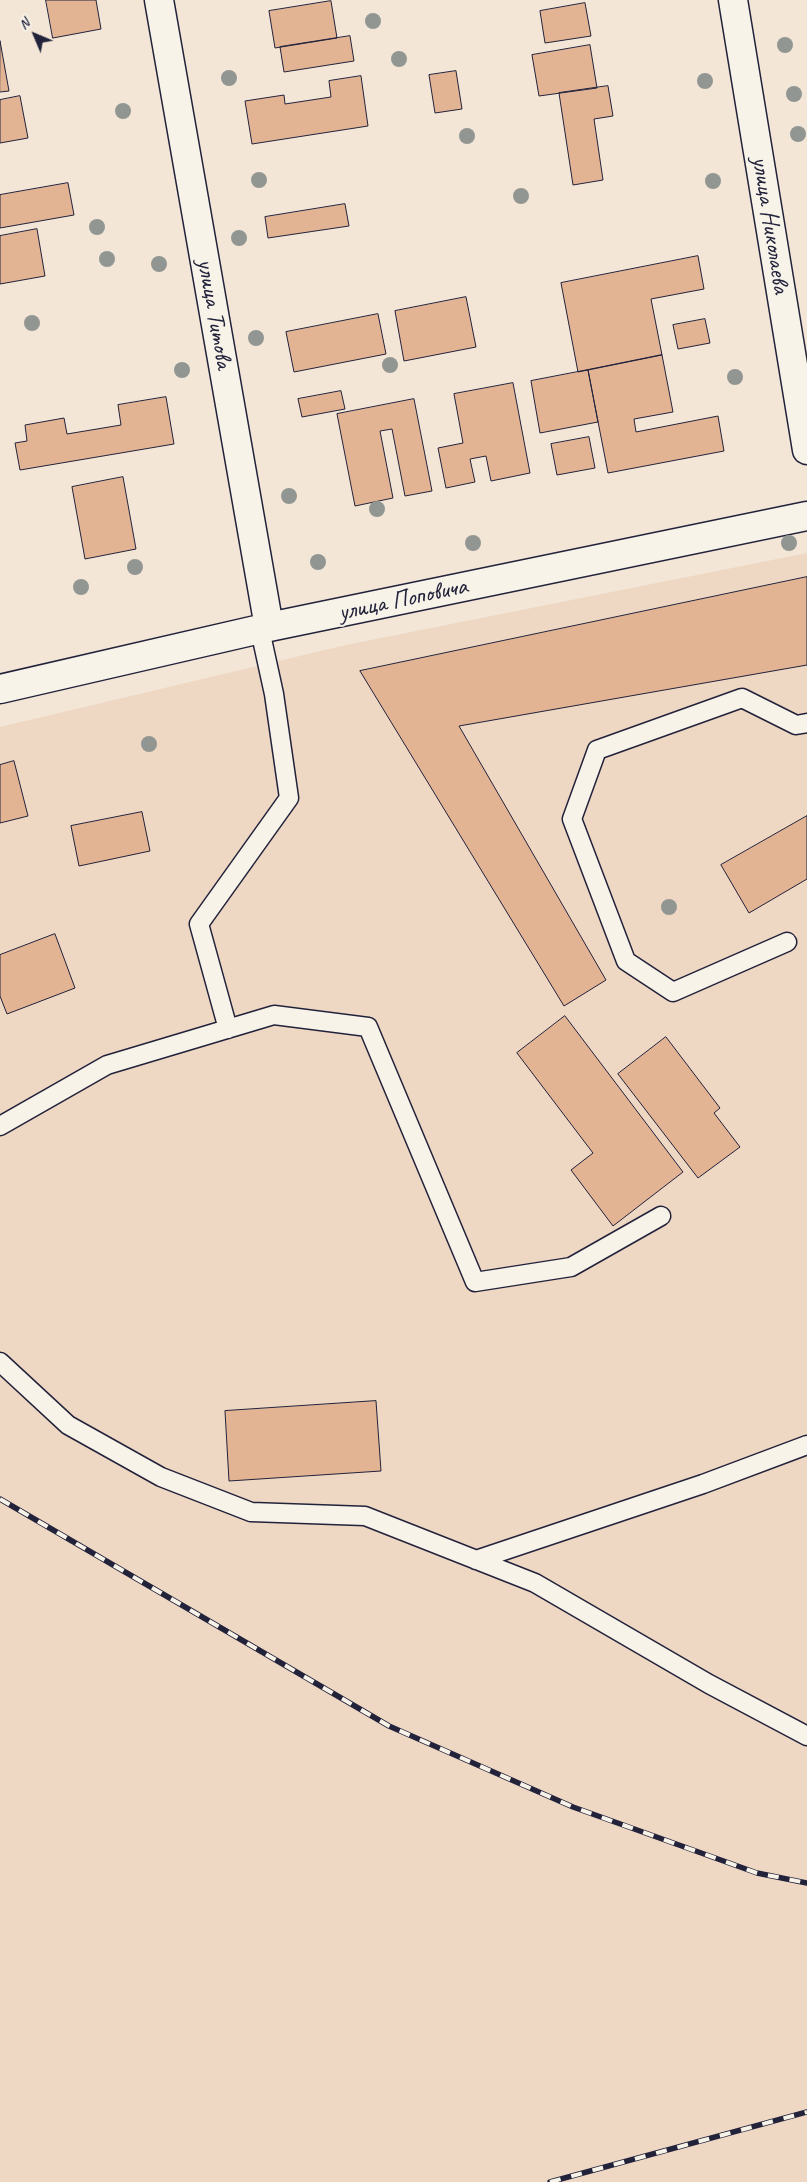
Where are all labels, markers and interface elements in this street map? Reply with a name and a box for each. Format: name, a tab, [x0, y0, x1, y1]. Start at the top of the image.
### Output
north arrow	[10, 10, 60, 60]
text: N	[15, 15, 33, 33]
street label: улица Николаева	[744, 154, 796, 296]
street label: улица Титова	[190, 257, 238, 371]
street label: улица Поповича	[336, 572, 470, 628]

